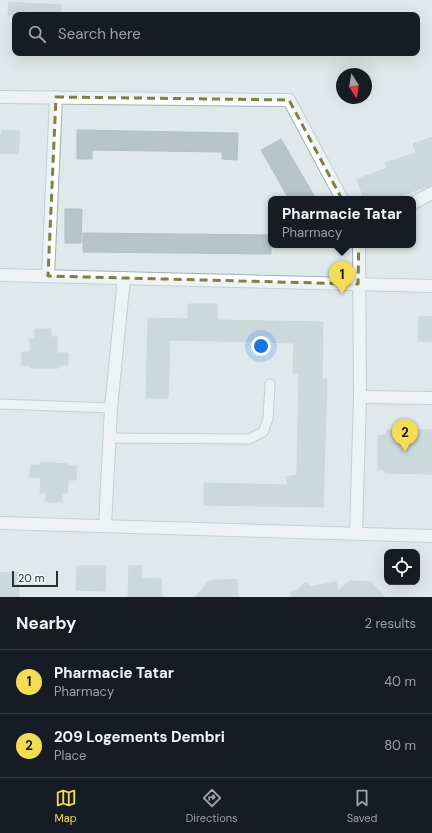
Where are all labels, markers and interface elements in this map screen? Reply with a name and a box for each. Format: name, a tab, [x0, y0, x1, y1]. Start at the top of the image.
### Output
search box	[12, 12, 420, 56]
icon: search	[26, 23, 48, 45]
text: Search here	[58, 24, 141, 44]
north arrow	[336, 68, 372, 104]
popup	[268, 196, 416, 248]
text: Pharmacie Tatar	[282, 204, 402, 224]
text: Pharmacy	[282, 224, 342, 241]
pin: 1	[329, 261, 355, 294]
your location	[251, 336, 271, 356]
pin: 2	[392, 419, 418, 452]
map controls	[384, 549, 420, 585]
button: locate	[384, 549, 420, 585]
scale bar	[12, 569, 58, 588]
text: 20 m	[18, 571, 44, 585]
text: Nearby	[16, 612, 76, 634]
text: 2 results	[365, 615, 416, 632]
text: Pharmacie Tatar	[54, 663, 174, 683]
text: 1	[27, 673, 31, 690]
text: 40 m	[384, 673, 416, 690]
text: Pharmacy	[54, 683, 114, 700]
text: 209 Logements Dembri	[54, 727, 225, 747]
text: 2	[25, 737, 33, 754]
text: 80 m	[384, 737, 416, 754]
text: Place	[54, 747, 86, 764]
tab: Map	[55, 787, 77, 825]
tab: Directions	[186, 787, 238, 825]
tab: Saved	[347, 787, 377, 825]

